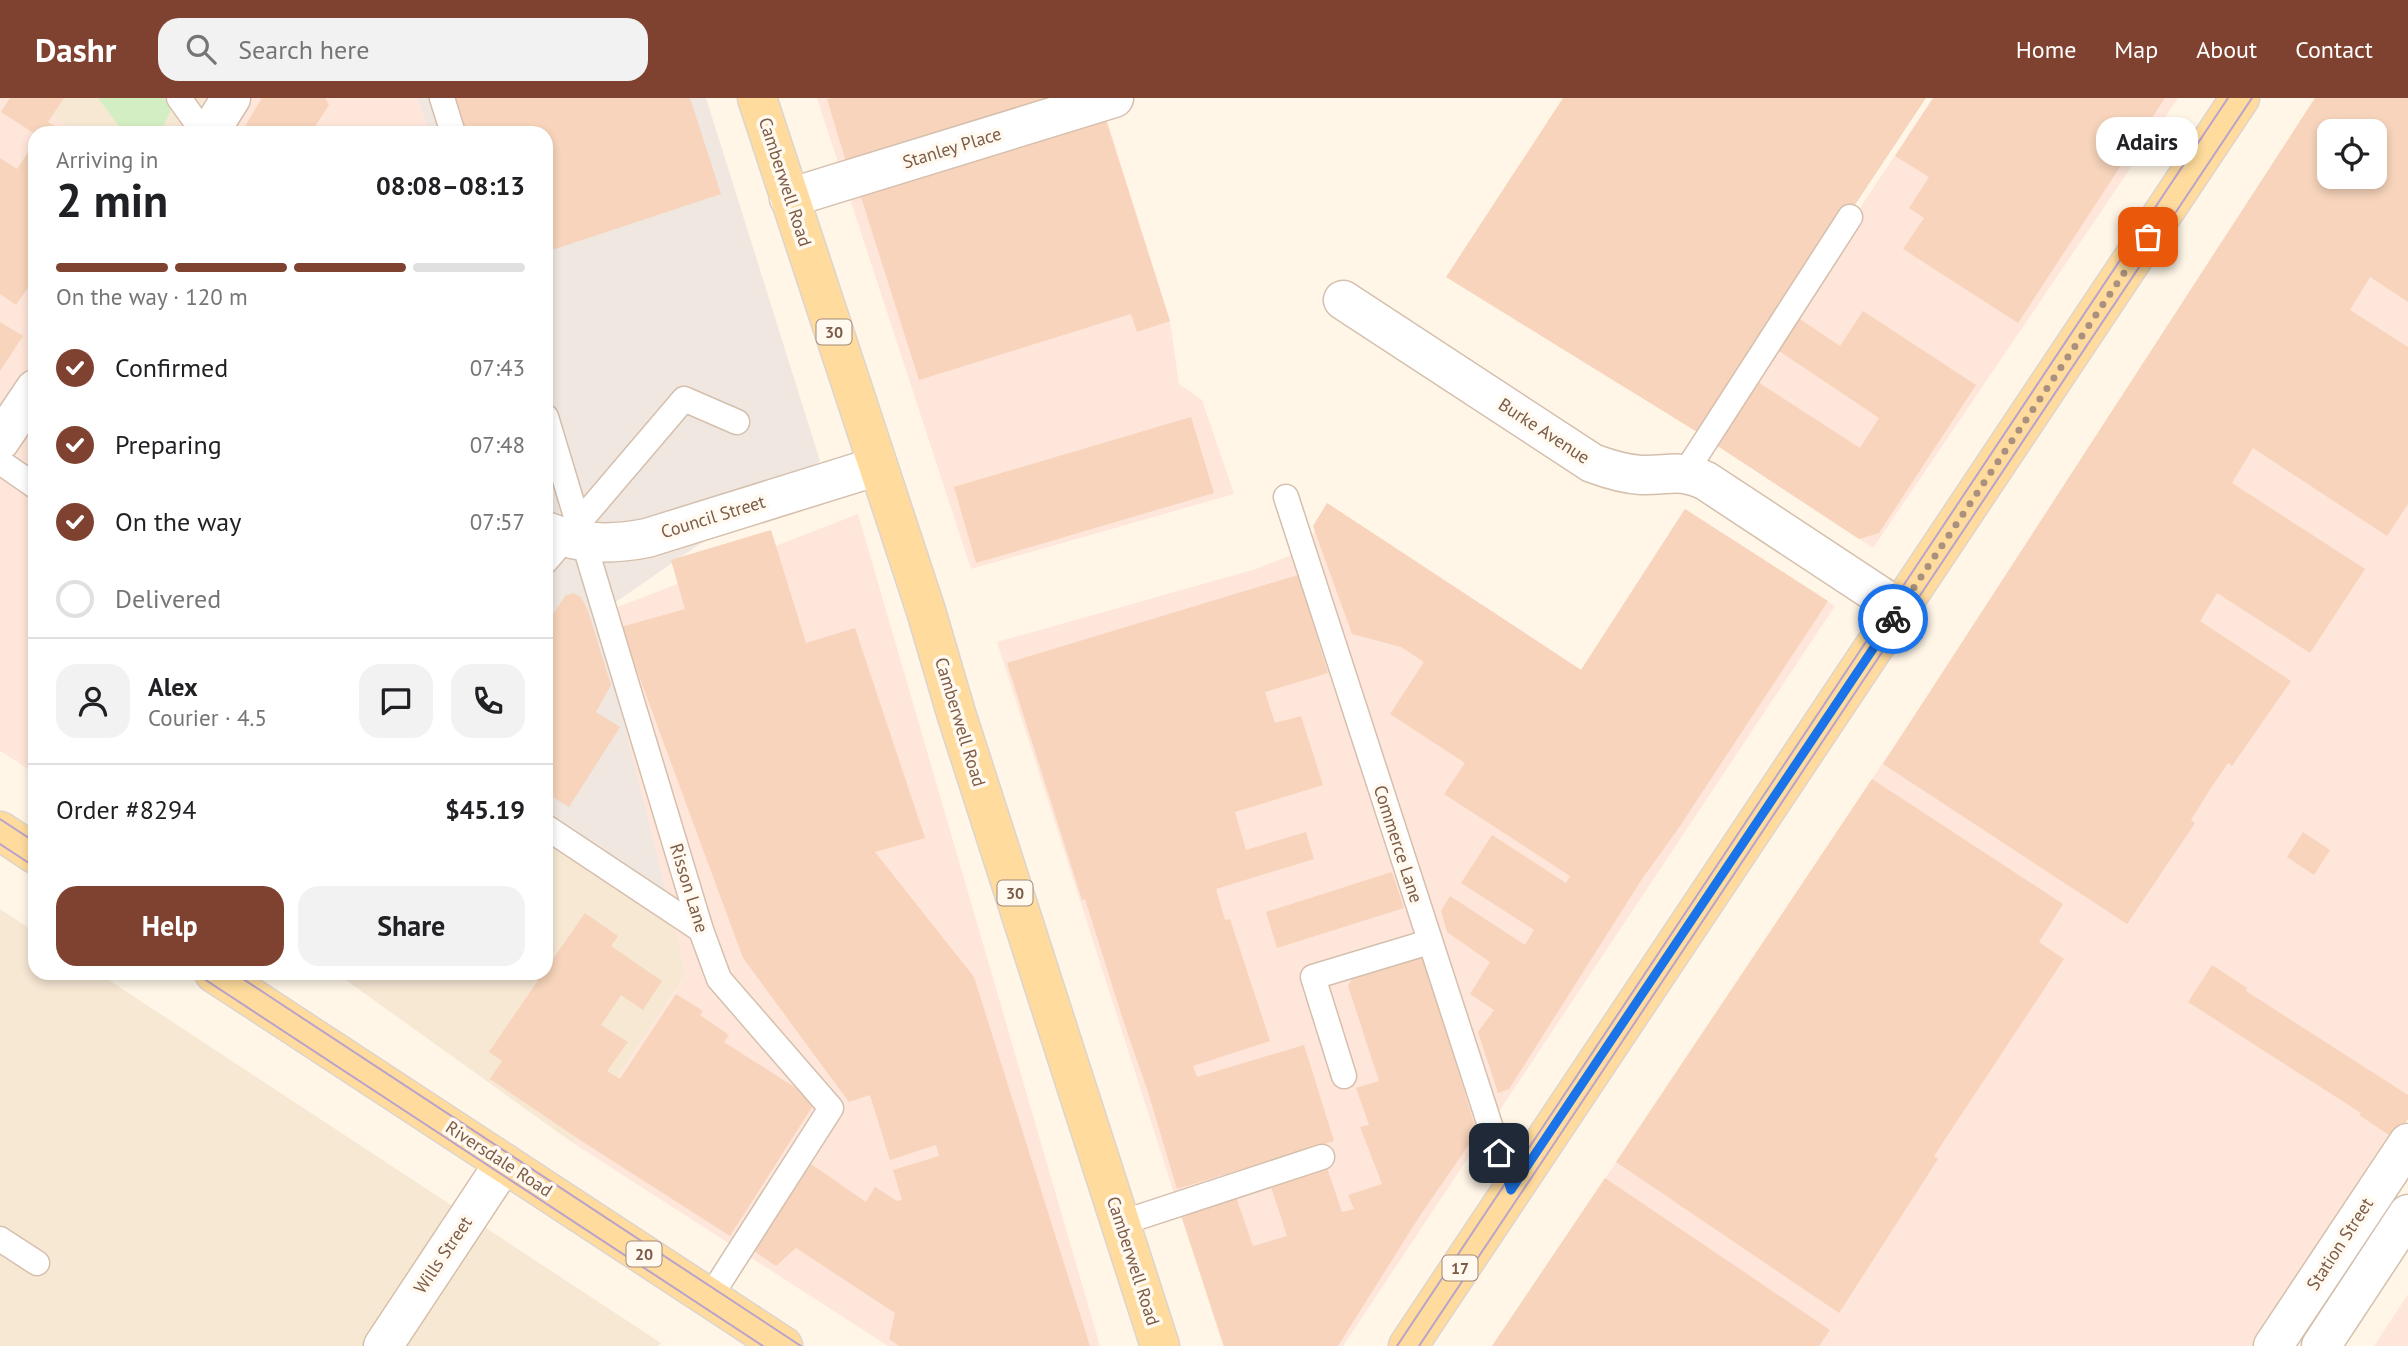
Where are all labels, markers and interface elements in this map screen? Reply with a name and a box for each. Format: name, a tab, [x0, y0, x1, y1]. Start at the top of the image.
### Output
search box	[158, 18, 648, 81]
text: Dashr	[35, 28, 116, 71]
icon: search	[182, 30, 220, 68]
text: Search here	[238, 33, 369, 66]
text: Home	[2016, 34, 2076, 65]
text: Map	[2114, 34, 2158, 65]
text: About	[2196, 34, 2257, 65]
text: Contact	[2295, 34, 2373, 65]
street label: Camberwell Road	[754, 115, 817, 249]
callout: Adairs	[2097, 118, 2199, 167]
map controls	[2317, 119, 2387, 189]
button: locate	[2317, 119, 2387, 189]
street label: Stanley Place	[900, 122, 1004, 173]
text: Adairs	[2116, 127, 2178, 156]
text: Arriving in	[56, 145, 158, 174]
text: 08:08–08:13	[376, 169, 525, 202]
text: 2 min	[56, 170, 168, 230]
pin	[2118, 207, 2178, 267]
icon: bag	[2129, 218, 2167, 256]
text: On the way · 120 m	[56, 282, 248, 311]
road number: 30	[816, 320, 852, 344]
icon: check	[56, 349, 94, 387]
text: Confirmed	[115, 351, 228, 384]
text: 07:43	[470, 353, 525, 382]
street label: Burke Avenue	[1494, 393, 1594, 469]
icon: check	[56, 426, 94, 464]
text: Preparing	[115, 428, 222, 461]
text: 07:48	[470, 430, 525, 459]
street label: Council Street	[658, 490, 768, 543]
icon: check	[56, 503, 94, 541]
text: On the way	[115, 505, 241, 538]
text: 07:57	[470, 507, 525, 536]
text: Delivered	[115, 582, 221, 615]
courier	[1858, 584, 1928, 654]
icon: bike	[1874, 600, 1912, 638]
street label: Camberwell Road	[930, 654, 991, 789]
button: person	[56, 664, 130, 738]
button: chat	[359, 664, 433, 738]
button: phone	[451, 664, 525, 738]
text: Alex	[148, 670, 198, 703]
text: Courier · 4.5	[148, 703, 267, 732]
street label: Commerce Lane	[1369, 782, 1428, 906]
text: Order #8294	[56, 793, 196, 826]
text: $45.19	[445, 793, 525, 826]
street label: Risson Lane	[665, 841, 714, 935]
road number: 30	[998, 880, 1032, 906]
button: Help	[56, 886, 284, 966]
button: Share	[298, 886, 525, 966]
street label: Riversdale Road	[442, 1116, 557, 1202]
pin	[1469, 1123, 1529, 1183]
icon: home	[1480, 1134, 1518, 1172]
street label: Station Street	[2301, 1193, 2378, 1294]
street label: Camberwell Road	[1102, 1194, 1165, 1328]
street label: Wills Street	[408, 1212, 477, 1298]
road number: 20	[626, 1242, 662, 1266]
road number: 17	[1442, 1256, 1478, 1280]

